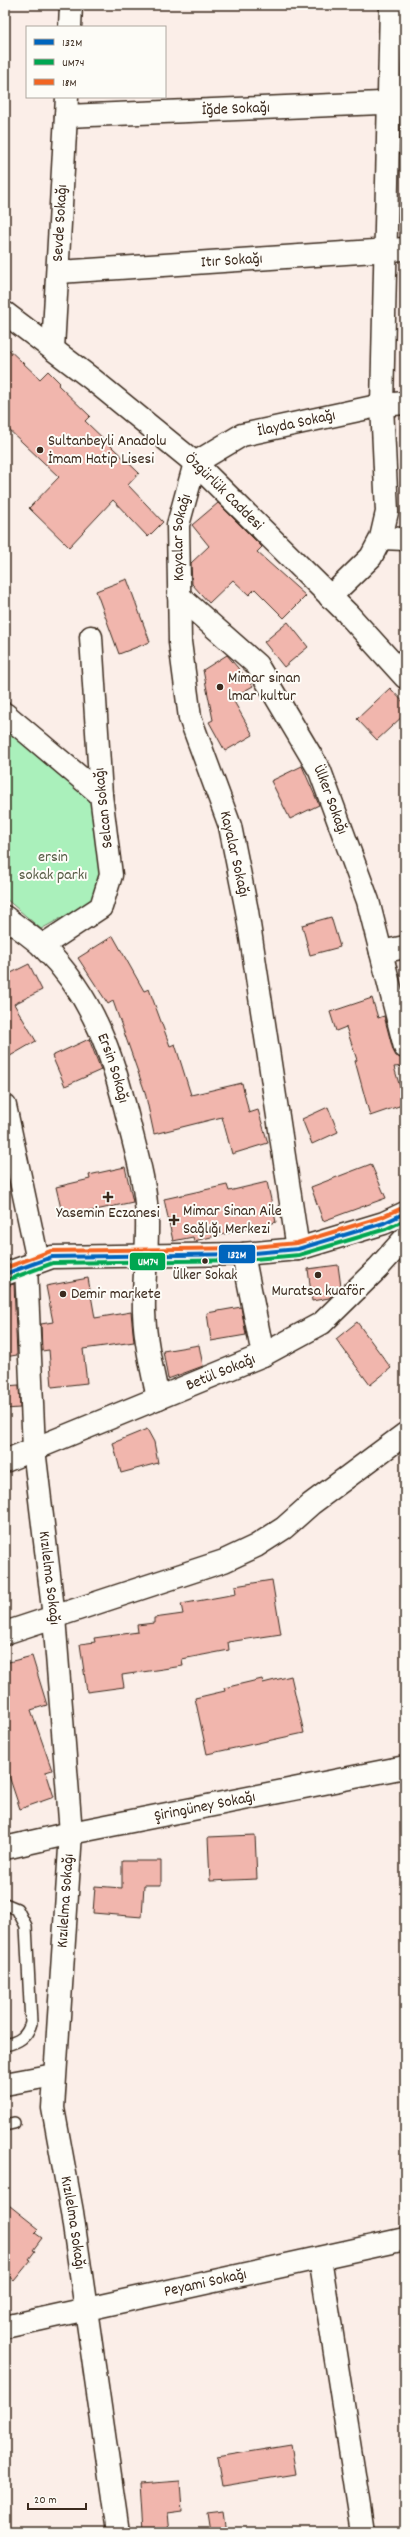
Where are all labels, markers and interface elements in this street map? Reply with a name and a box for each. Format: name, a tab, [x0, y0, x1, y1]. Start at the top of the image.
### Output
legend	[26, 26, 166, 98]
text: 132M	[62, 35, 82, 52]
text: UM74	[62, 55, 84, 72]
text: 18M	[62, 75, 76, 92]
street label: İğde Sokağı	[201, 96, 270, 122]
street label: Sevde Sokağı	[46, 184, 74, 262]
street label: Itır Sokağı	[200, 247, 263, 274]
street label: İlayda Sokağı	[255, 404, 338, 443]
place label: Sultanbeyli Anadolu İmam Hatip Lisesi	[48, 430, 166, 471]
marker: Sultanbeyli Anadolu İmam Hatip Lisesi	[35, 445, 45, 455]
street label: Özgürlük Caddesi	[180, 447, 269, 536]
street label: Kayalar Sokağı	[166, 491, 197, 582]
place label: Mimar sinan lmar kultur	[228, 667, 300, 708]
marker: Mimar sinan lmar kultur	[215, 682, 225, 692]
street label: Ülker Sokağı	[307, 760, 354, 838]
street label: Selcan Sokağı	[88, 766, 120, 850]
street label: Kayalar Sokağı	[213, 809, 255, 900]
park label: ersin sokak parkı	[19, 846, 87, 887]
street label: Ersin Sokağı	[91, 1030, 135, 1105]
marker: Yasemin Eczanesi	[103, 1192, 113, 1202]
place label: Mimar Sinan Aile Sağlığı Merkezi	[183, 1200, 282, 1241]
place label: Yasemin Eczanesi	[56, 1202, 160, 1225]
marker: Mimar Sinan Aile Sağlığı Merkezi	[168, 1214, 180, 1226]
line badge: 132M	[218, 1244, 256, 1264]
text: 132M	[228, 1248, 247, 1264]
line badge: UM74	[129, 1252, 166, 1271]
text: UM74	[138, 1255, 158, 1271]
marker: Ülker Sokak	[200, 1256, 210, 1266]
place label: Ülker Sokak	[173, 1265, 237, 1287]
marker: Muratsa kuaför	[313, 1270, 323, 1280]
place label: Muratsa kuaför	[271, 1280, 365, 1303]
place label: Demir markete	[71, 1283, 161, 1306]
marker: Demir markete	[58, 1289, 68, 1299]
street label: Betül Sokağı	[182, 1348, 259, 1397]
street label: Kızılelma Sokağı	[32, 1530, 66, 1626]
street label: Şiringüney Sokağı	[152, 1785, 257, 1828]
street label: Kızılelma Sokağı	[51, 1853, 81, 1949]
street label: Kızılelma Sokağı	[54, 2174, 92, 2271]
street label: Peyami Sokağı	[162, 2263, 249, 2303]
scale bar	[28, 2485, 86, 2511]
text: 20 m	[34, 2492, 57, 2509]

